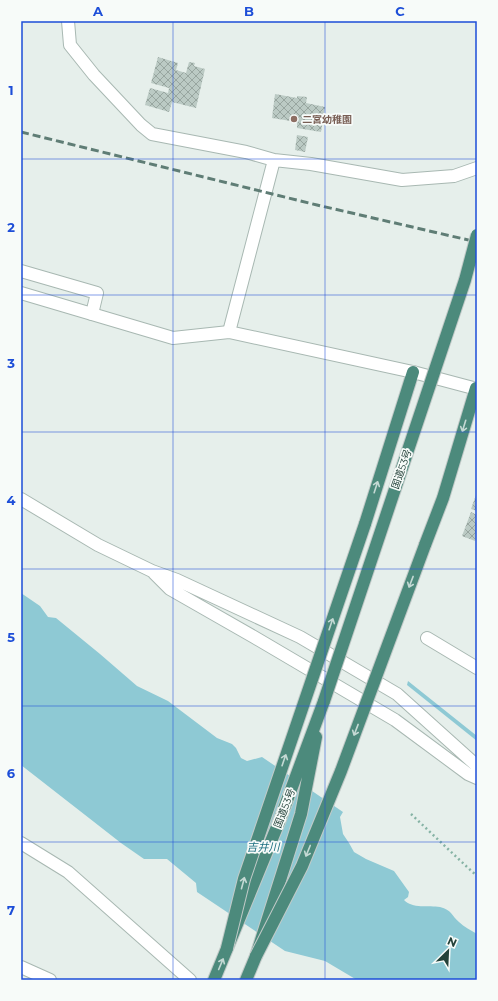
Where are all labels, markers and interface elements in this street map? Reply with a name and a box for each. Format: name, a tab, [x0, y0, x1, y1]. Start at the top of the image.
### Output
text: A	[92, 3, 104, 19]
text: B	[244, 3, 254, 19]
text: C	[395, 3, 405, 19]
text: 1	[8, 82, 14, 98]
place label: 二宮幼稚園	[302, 113, 352, 126]
marker: 二宮幼稚園	[289, 114, 299, 124]
text: 2	[7, 219, 15, 235]
text: 3	[6, 355, 15, 371]
one-way arrow	[460, 419, 467, 432]
street label: 国道53号	[389, 448, 414, 491]
one-way arrow	[373, 481, 381, 493]
text: 4	[7, 492, 16, 508]
one-way arrow	[407, 575, 415, 587]
one-way arrow	[328, 617, 335, 630]
text: 5	[7, 629, 15, 645]
one-way arrow	[352, 723, 359, 736]
one-way arrow	[281, 754, 289, 766]
text: 6	[7, 765, 16, 781]
street label: 国道53号	[271, 787, 298, 830]
water label: 吉井川	[247, 840, 280, 854]
one-way arrow	[304, 844, 312, 856]
one-way arrow	[240, 877, 247, 890]
text: 7	[7, 902, 15, 918]
north arrow	[428, 931, 468, 971]
text: N	[445, 934, 459, 950]
one-way arrow	[217, 959, 225, 971]

